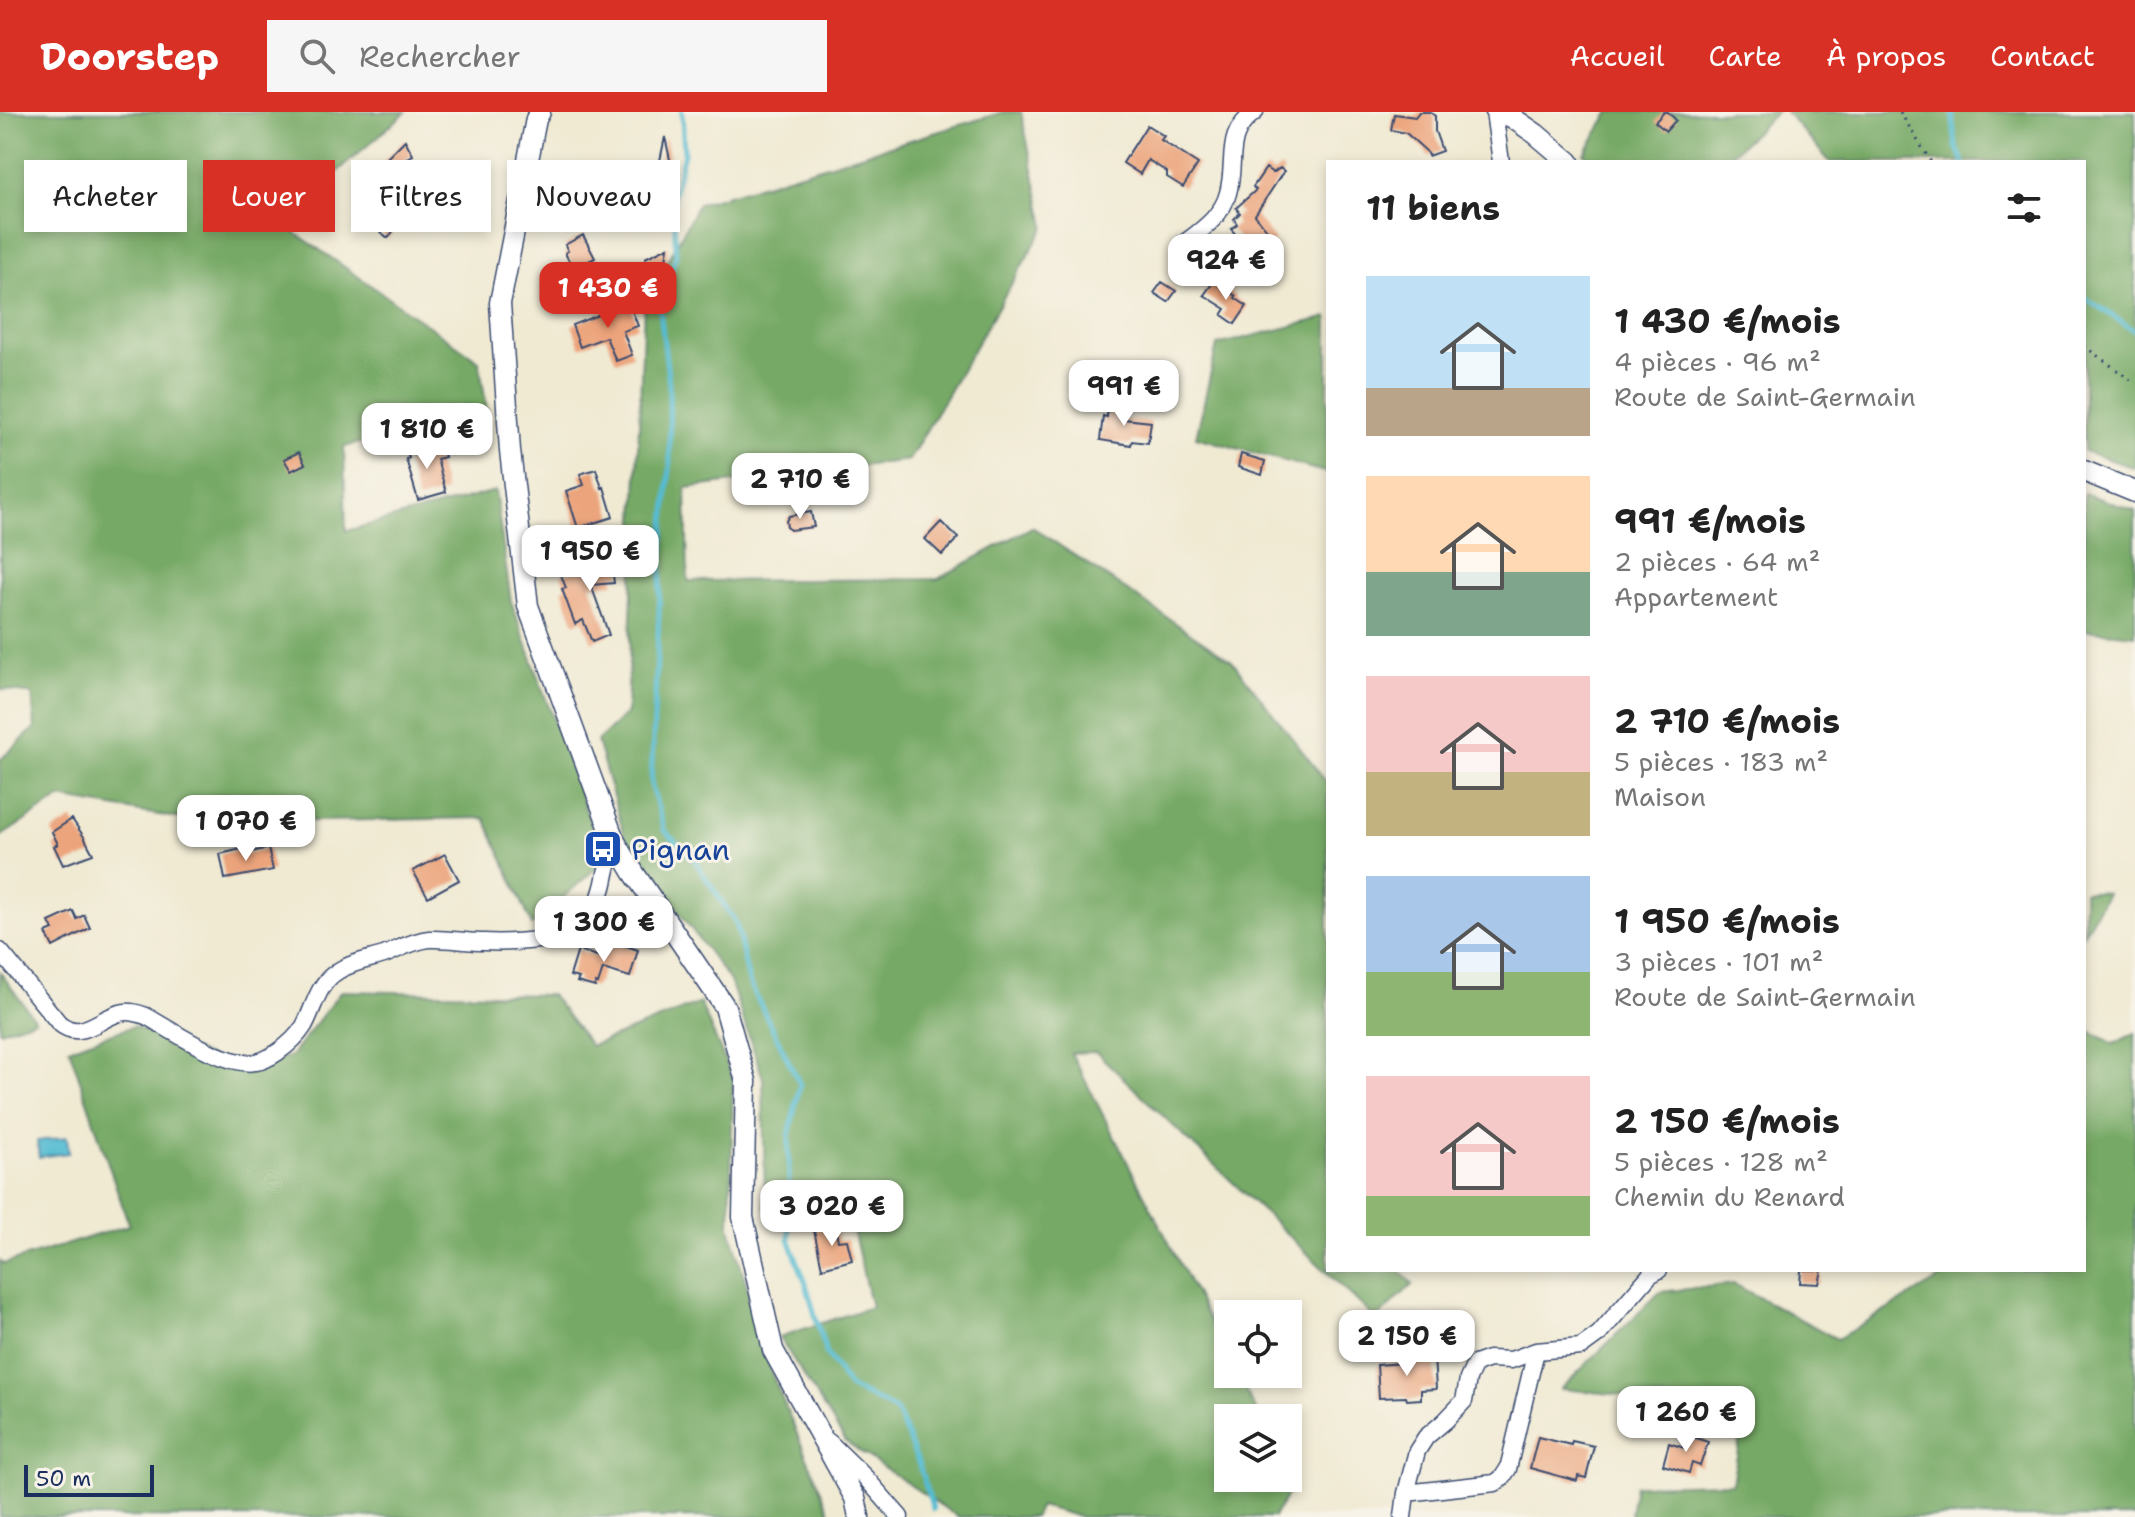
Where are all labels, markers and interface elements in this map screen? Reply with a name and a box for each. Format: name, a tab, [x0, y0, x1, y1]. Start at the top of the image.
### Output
search box	[267, 20, 827, 92]
text: Doorstep	[40, 31, 219, 82]
icon: search	[295, 34, 339, 78]
text: Rechercher	[359, 36, 521, 77]
text: Accueil	[1570, 37, 1664, 75]
text: Carte	[1708, 37, 1782, 75]
text: À propos	[1826, 37, 1946, 75]
text: Contact	[1990, 37, 2095, 75]
chip: Acheter	[24, 160, 187, 232]
chip: Louer	[203, 160, 335, 232]
chip: Filtres	[351, 160, 491, 232]
chip: Nouveau	[507, 160, 680, 232]
text: 11 biens	[1366, 185, 1500, 231]
icon: filters	[2002, 186, 2046, 230]
pin: 924 €	[1170, 234, 1282, 302]
text: 924 €	[1186, 242, 1266, 277]
pin: 1 430 €	[534, 262, 682, 330]
text: 1 430 €	[557, 270, 659, 305]
text: 1 430 €/mois	[1614, 298, 1841, 344]
icon: home	[1430, 308, 1526, 404]
text: 4 pièces · 96 m²	[1614, 344, 1821, 379]
pin: 991 €	[1068, 360, 1180, 428]
text: 991 €	[1087, 368, 1161, 403]
text: Route de Saint-Germain	[1614, 379, 1916, 414]
pin: 1 810 €	[353, 403, 501, 471]
text: 1 810 €	[380, 411, 474, 446]
pin: 2 710 €	[726, 453, 874, 521]
text: 2 710 €	[750, 461, 850, 496]
text: 991 €/mois	[1614, 498, 1806, 544]
icon: home	[1430, 508, 1526, 604]
pin: 1 950 €	[516, 525, 664, 593]
text: 1 950 €	[540, 533, 640, 568]
text: 2 pièces · 64 m²	[1614, 544, 1821, 579]
text: Appartement	[1614, 579, 1778, 614]
text: 2 710 €/mois	[1614, 698, 1840, 744]
icon: home	[1430, 708, 1526, 804]
text: 5 pièces · 183 m²	[1614, 744, 1828, 779]
text: Maison	[1614, 779, 1706, 814]
pin: 1 070 €	[172, 795, 320, 863]
text: 1 070 €	[195, 803, 297, 838]
bus stop icon: Pignan	[582, 828, 624, 870]
place label: Pignan	[631, 829, 730, 870]
pin: 1 300 €	[530, 896, 678, 964]
text: 1 950 €/mois	[1614, 898, 1840, 944]
text: 1 300 €	[553, 904, 655, 939]
icon: home	[1430, 908, 1526, 1004]
text: 3 pièces · 101 m²	[1614, 944, 1824, 979]
text: Route de Saint-Germain	[1614, 979, 1916, 1014]
text: 2 150 €/mois	[1614, 1098, 1840, 1144]
icon: home	[1430, 1108, 1526, 1204]
text: 5 pièces · 128 m²	[1614, 1144, 1828, 1179]
text: Chemin du Renard	[1614, 1179, 1845, 1214]
pin: 3 020 €	[758, 1180, 906, 1248]
text: 3 020 €	[778, 1188, 886, 1223]
map controls	[1214, 1300, 1302, 1492]
button: locate	[1214, 1300, 1302, 1388]
pin: 2 150 €	[1333, 1310, 1481, 1378]
text: 2 150 €	[1357, 1318, 1457, 1353]
pin: 1 260 €	[1612, 1386, 1760, 1454]
text: 1 260 €	[1635, 1394, 1737, 1429]
button: layers	[1214, 1404, 1302, 1492]
scale bar	[24, 1461, 154, 1497]
text: 50 m	[36, 1464, 91, 1493]

